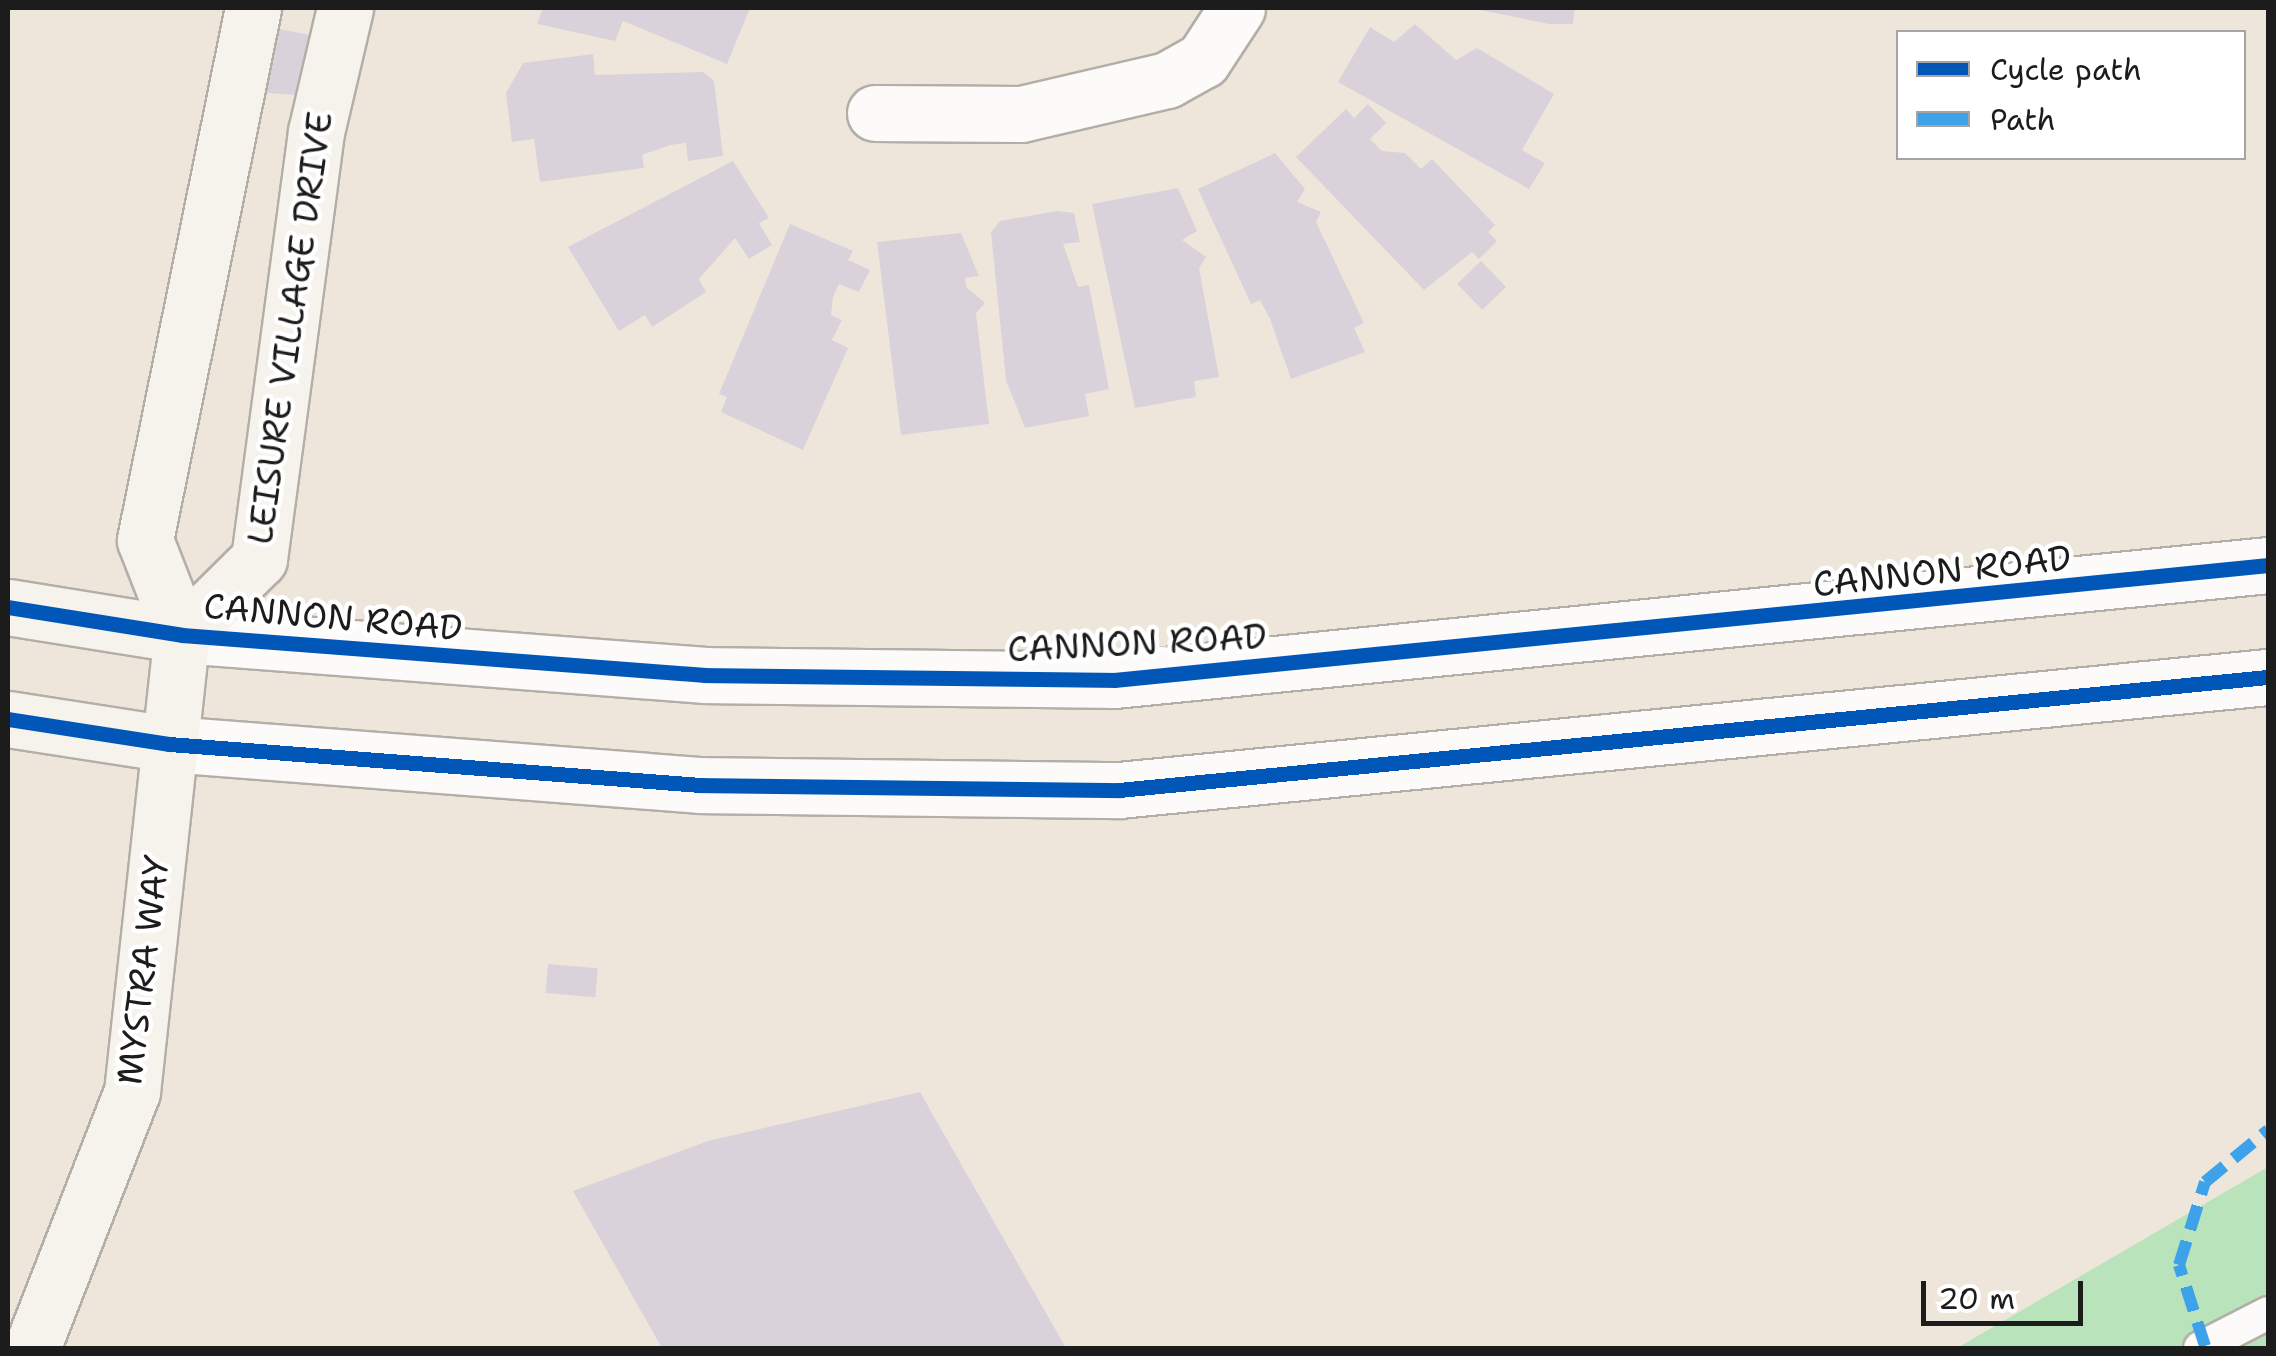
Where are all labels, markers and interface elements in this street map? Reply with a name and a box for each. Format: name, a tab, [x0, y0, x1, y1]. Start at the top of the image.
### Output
legend	[1896, 30, 2246, 160]
text: Cycle path	[1990, 49, 2142, 90]
text: Path	[1990, 99, 2056, 140]
street label: LEISURE VILLAGE DRIVE	[239, 109, 341, 547]
street label: CANNON ROAD	[1811, 537, 2073, 605]
street label: CANNON ROAD	[202, 585, 464, 649]
street label: CANNON ROAD	[1006, 615, 1268, 671]
street label: MYSTRA WAY	[108, 853, 178, 1087]
scale bar	[1926, 1261, 2088, 1323]
text: 20 m	[1938, 1278, 2015, 1319]

